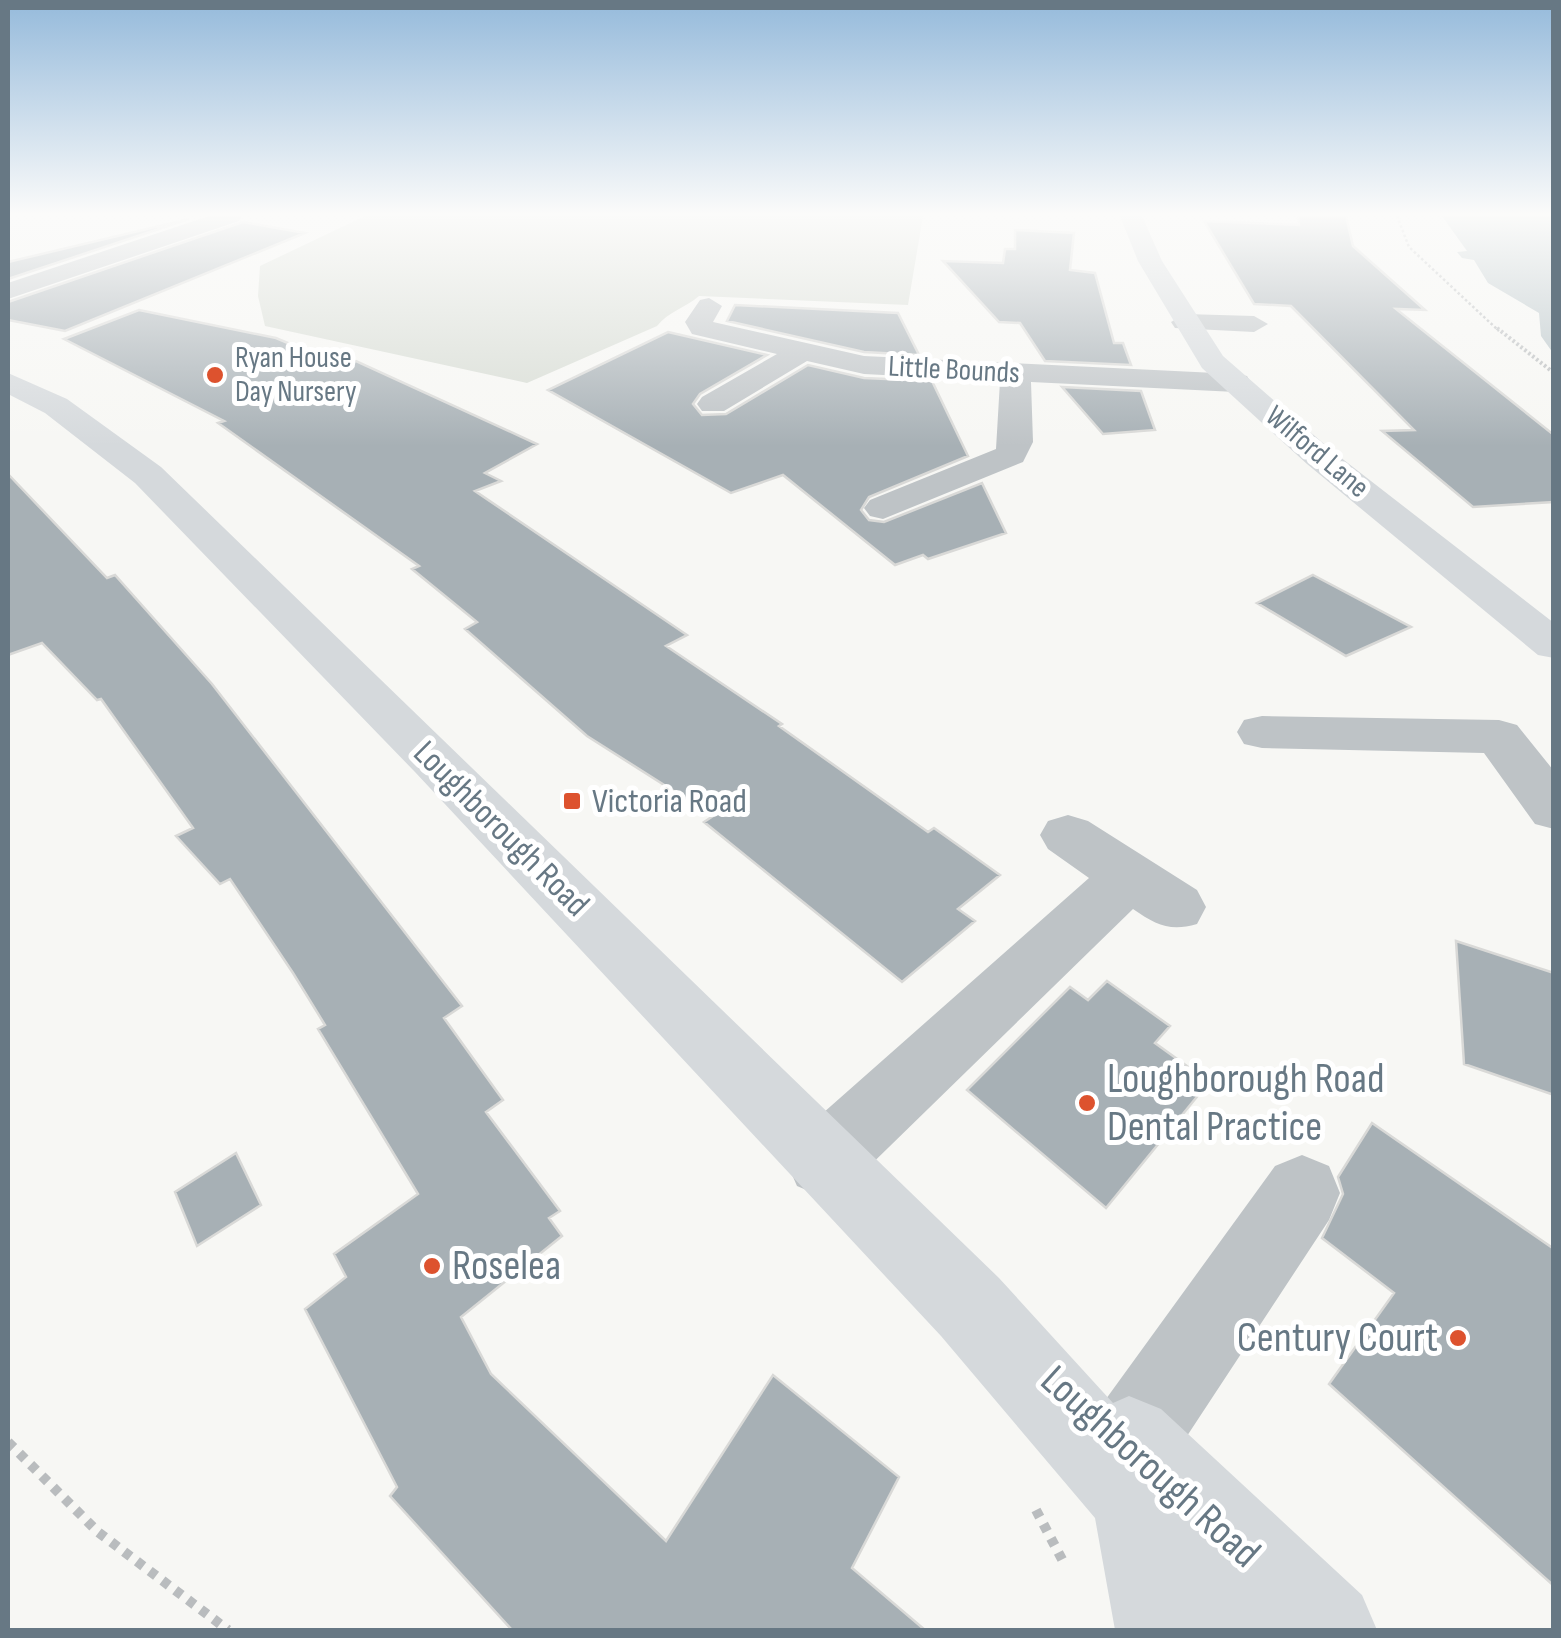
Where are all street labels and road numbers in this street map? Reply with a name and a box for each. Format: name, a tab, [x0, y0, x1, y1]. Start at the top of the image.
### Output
street label: Little Bounds	[887, 349, 1021, 391]
street label: Wilford Lane	[1258, 398, 1376, 506]
street label: Loughborough Road	[404, 732, 598, 926]
street label: Loughborough Road	[1030, 1355, 1270, 1579]

